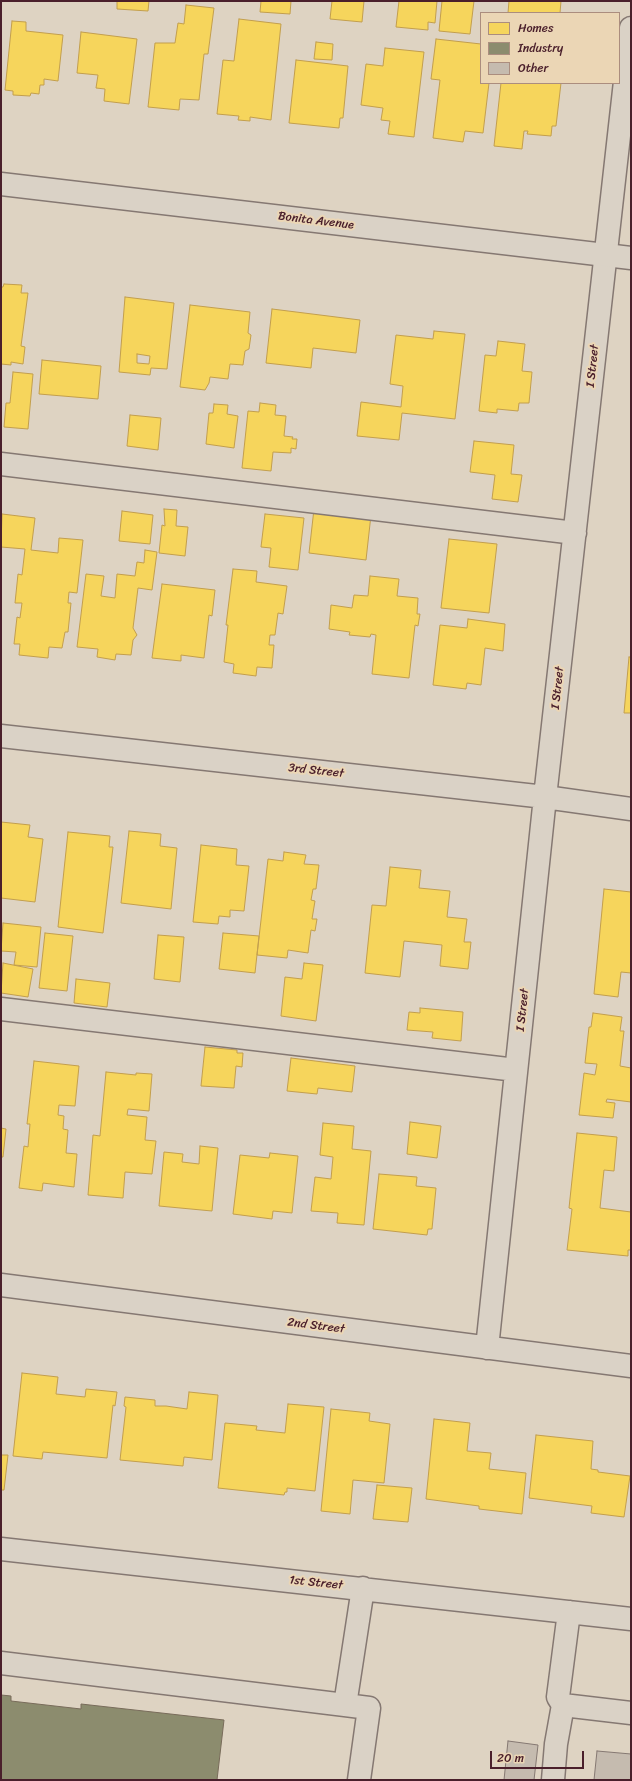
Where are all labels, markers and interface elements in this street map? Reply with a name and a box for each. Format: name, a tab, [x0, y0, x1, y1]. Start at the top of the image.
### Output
legend	[480, 12, 620, 84]
text: Homes	[518, 17, 554, 39]
text: Industry	[518, 37, 563, 59]
text: Other	[518, 57, 548, 79]
street label: Bonita Avenue	[277, 209, 355, 233]
street label: I Street	[584, 344, 602, 388]
street label: I Street	[549, 666, 567, 710]
street label: 3rd Street	[287, 761, 345, 781]
street label: I Street	[514, 988, 532, 1032]
street label: 2nd Street	[286, 1315, 346, 1337]
street label: 1st Street	[288, 1573, 344, 1593]
scale bar	[492, 1743, 586, 1769]
text: 20 m	[497, 1747, 524, 1769]

